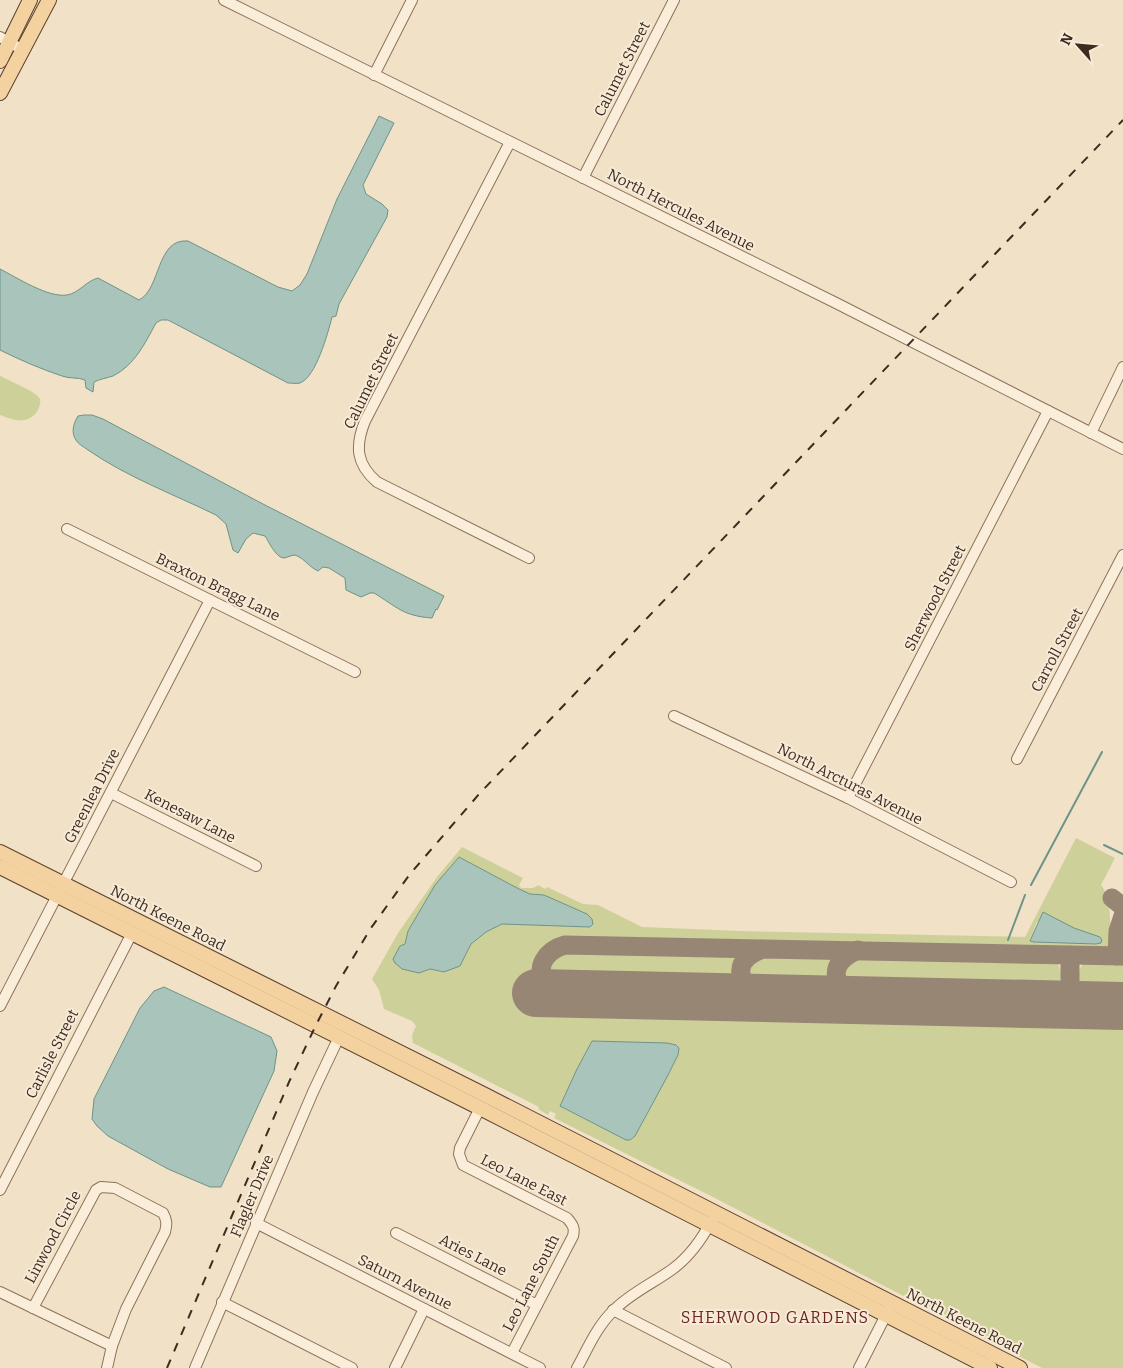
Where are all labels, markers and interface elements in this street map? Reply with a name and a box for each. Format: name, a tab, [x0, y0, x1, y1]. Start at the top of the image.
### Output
street label: Calumet Street	[590, 18, 654, 120]
north arrow	[1053, 20, 1103, 70]
text: N	[1057, 30, 1077, 48]
street label: North Hercules Avenue	[604, 165, 758, 255]
street label: Calumet Street	[340, 330, 402, 432]
street label: Sherwood Street	[901, 542, 970, 654]
street label: Braxton Bragg Lane	[153, 549, 283, 625]
street label: Carroll Street	[1027, 604, 1087, 695]
street label: North Arcturas Avenue	[774, 740, 926, 828]
street label: Greenlea Drive	[60, 746, 124, 846]
street label: Kenesaw Lane	[141, 785, 239, 847]
street label: North Keene Road	[107, 881, 229, 955]
street label: Carlisle Street	[22, 1006, 82, 1102]
street label: Leo Lane East	[478, 1150, 571, 1210]
street label: Flagler Drive	[227, 1152, 277, 1240]
street label: Linwood Circle	[21, 1188, 85, 1286]
street label: Aries Lane	[436, 1230, 510, 1280]
street label: Leo Lane South	[499, 1231, 563, 1334]
street label: Saturn Avenue	[355, 1251, 455, 1313]
street label: North Keene Road	[903, 1284, 1025, 1358]
district label: SHERWOOD GARDENS	[681, 1308, 869, 1327]

